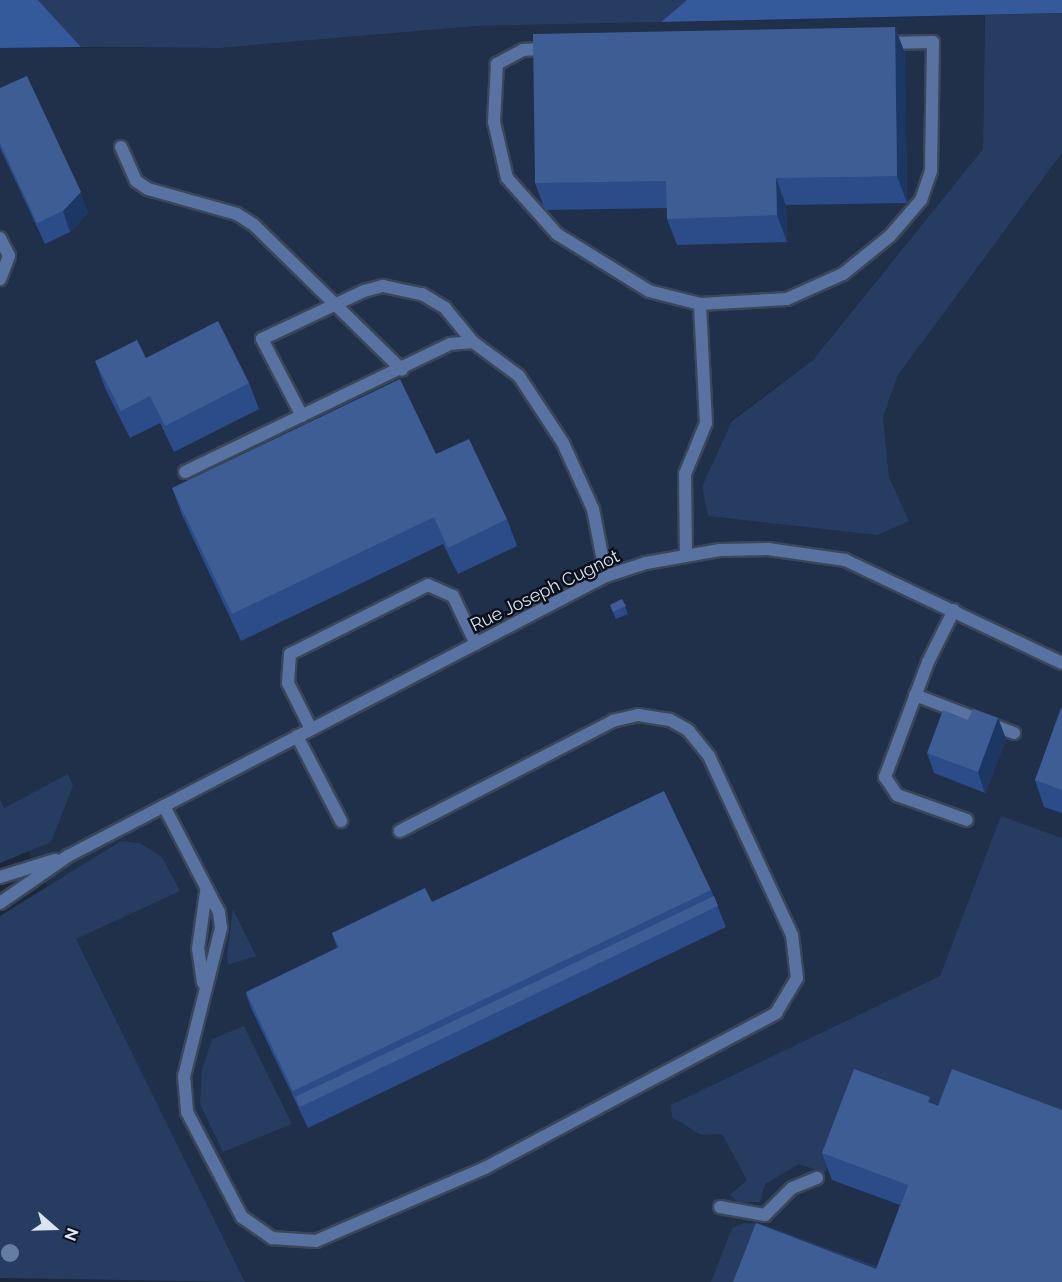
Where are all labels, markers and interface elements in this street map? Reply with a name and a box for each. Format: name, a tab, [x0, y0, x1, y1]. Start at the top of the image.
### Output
street label: Rue Joseph Cugnot	[467, 545, 623, 637]
north arrow	[24, 1198, 84, 1258]
text: N	[60, 1225, 82, 1243]

